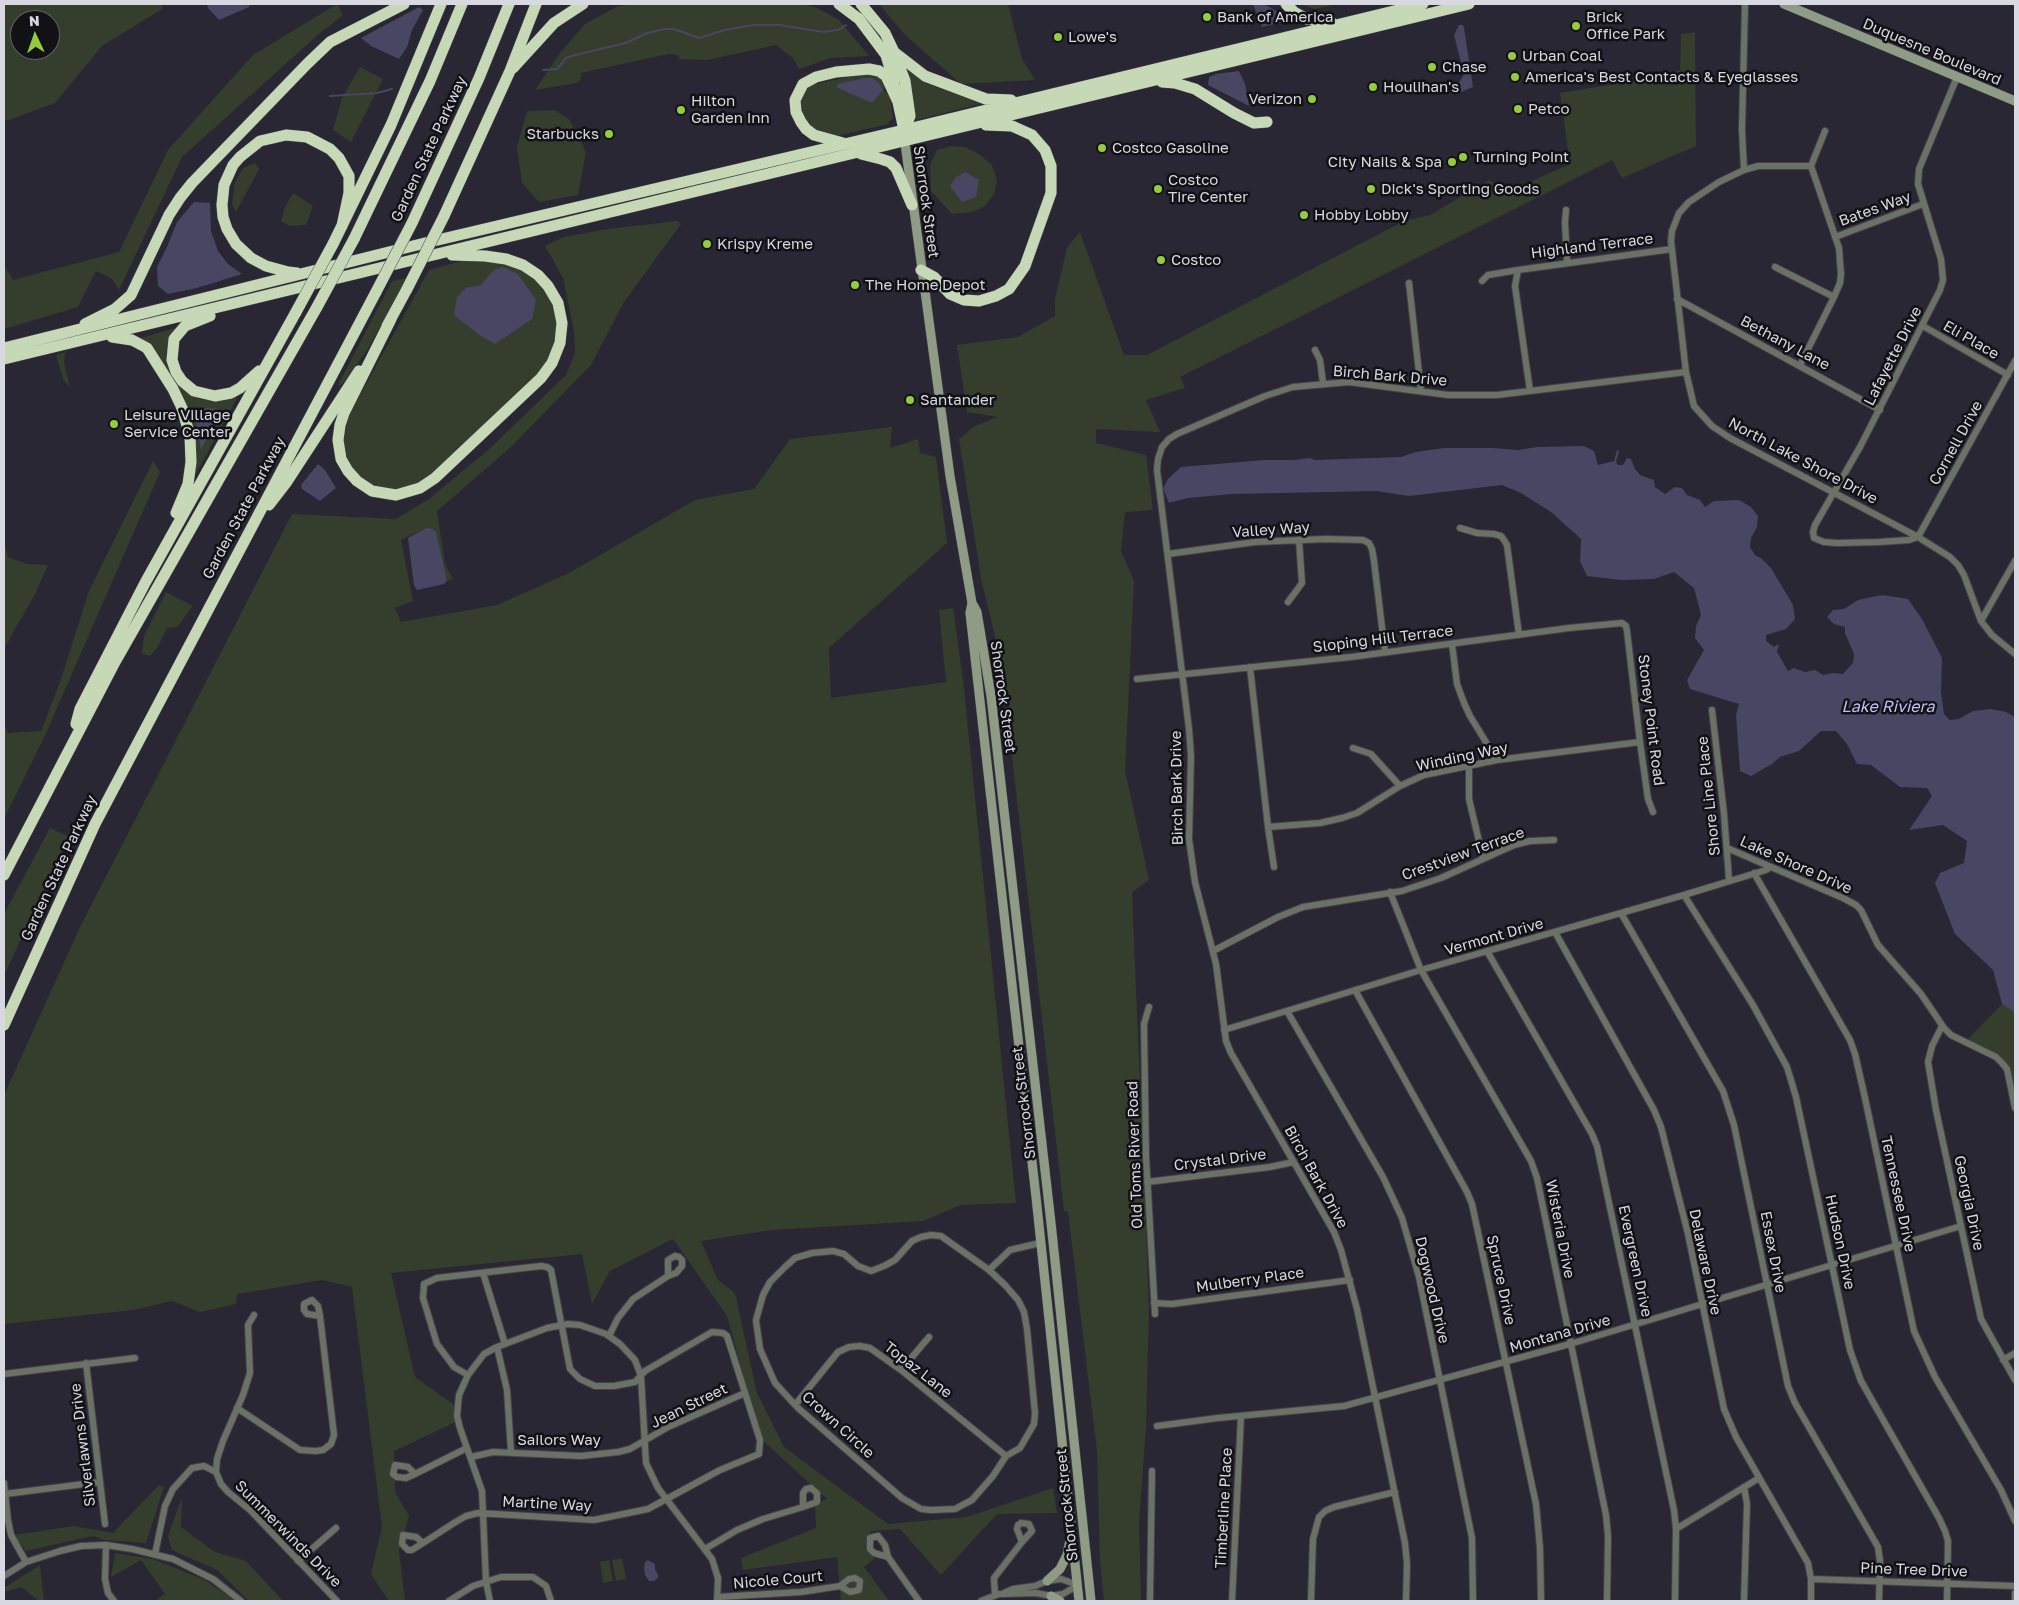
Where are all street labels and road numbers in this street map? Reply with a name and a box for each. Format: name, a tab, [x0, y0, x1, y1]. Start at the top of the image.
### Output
street label: Duquesne Boulevard	[1860, 15, 2004, 89]
street label: Garden State Parkway	[387, 73, 471, 225]
street label: Shorrock Street	[909, 145, 943, 259]
street label: Bates Way	[1837, 188, 1913, 230]
street label: Highland Terrace	[1530, 230, 1654, 262]
street label: Lafayette Drive	[1860, 303, 1926, 409]
street label: Bethany Lane	[1737, 312, 1833, 374]
street label: Eli Place	[1940, 317, 2002, 363]
street label: Birch Bark Drive	[1332, 362, 1448, 390]
street label: Cornell Drive	[1925, 398, 1987, 488]
street label: North Lake Shore Drive	[1725, 414, 1881, 508]
street label: Garden State Parkway	[199, 434, 289, 582]
street label: Valley Way	[1231, 518, 1311, 542]
street label: Sloping Hill Terrace	[1312, 621, 1454, 657]
street label: Shorrock Street	[986, 640, 1020, 754]
street label: Stoney Point Road	[1634, 653, 1668, 787]
street label: Birch Bark Drive	[1167, 731, 1187, 845]
street label: Shore Line Place	[1694, 735, 1724, 857]
street label: Winding Way	[1414, 738, 1510, 776]
street label: Garden State Parkway	[17, 792, 101, 944]
street label: Crestview Terrace	[1399, 823, 1527, 885]
street label: Lake Shore Drive	[1737, 832, 1855, 898]
street label: Vermont Drive	[1443, 914, 1545, 960]
street label: Shorrock Street	[1008, 1046, 1040, 1160]
street label: Old Toms River Road	[1123, 1081, 1147, 1229]
street label: Birch Bark Drive	[1280, 1122, 1352, 1232]
street label: Tennessee Drive	[1877, 1134, 1919, 1254]
street label: Crystal Drive	[1173, 1145, 1267, 1175]
street label: Georgia Drive	[1950, 1154, 1988, 1252]
street label: Wisteria Drive	[1542, 1178, 1578, 1280]
street label: Hudson Drive	[1821, 1193, 1859, 1291]
street label: Evergreen Drive	[1614, 1203, 1656, 1319]
street label: Delaware Drive	[1685, 1207, 1725, 1317]
street label: Essex Drive	[1756, 1210, 1790, 1294]
street label: Spruce Drive	[1483, 1233, 1519, 1327]
street label: Dogwood Drive	[1411, 1235, 1453, 1345]
street label: Mulberry Place	[1195, 1264, 1305, 1296]
street label: Montana Drive	[1508, 1311, 1612, 1357]
street label: Topaz Lane	[880, 1338, 956, 1402]
street label: Jean Street	[648, 1380, 730, 1432]
street label: Silverlawns Drive	[67, 1382, 99, 1508]
street label: Crown Circle	[798, 1388, 878, 1462]
street label: Sailors Way	[517, 1431, 601, 1449]
street label: Timberline Place	[1212, 1447, 1236, 1569]
street label: Shorrock Street	[1052, 1448, 1082, 1562]
street label: Summerwinds Drive	[231, 1477, 345, 1591]
street label: Martine Way	[502, 1493, 592, 1515]
street label: Pine Tree Drive	[1860, 1559, 1968, 1581]
street label: Nicole Court	[732, 1567, 824, 1593]

